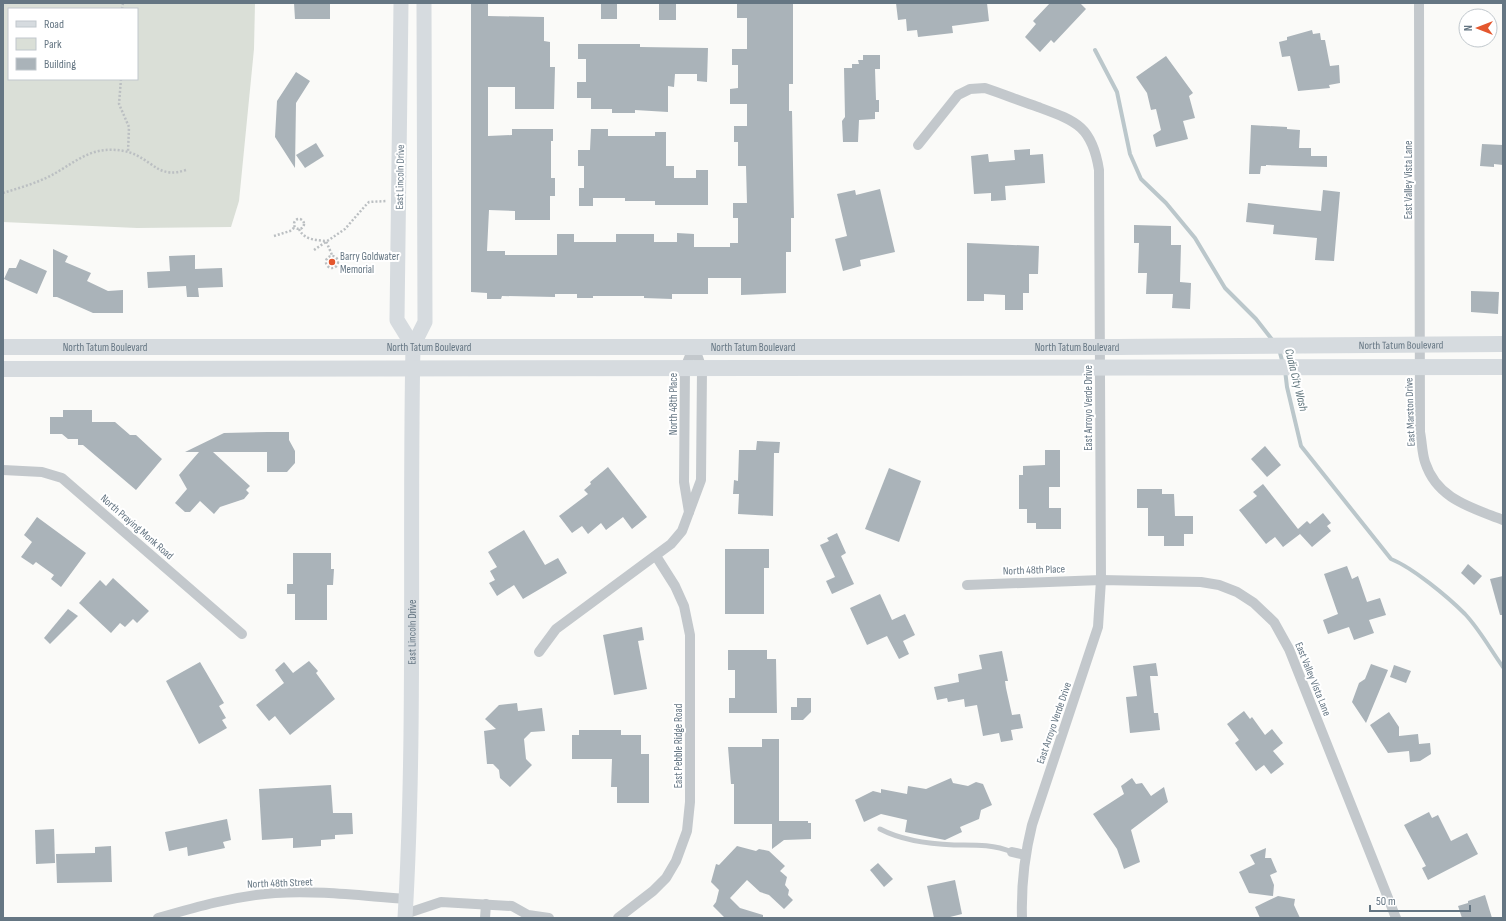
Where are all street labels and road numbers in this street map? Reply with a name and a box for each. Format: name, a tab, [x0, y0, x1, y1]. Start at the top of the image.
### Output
street label: East Valley Vista Lane	[1402, 141, 1415, 219]
street label: East Lincoln Drive	[393, 144, 407, 210]
street label: North Tatum Boulevard	[1359, 338, 1444, 352]
street label: North Tatum Boulevard	[1035, 340, 1120, 354]
street label: North Tatum Boulevard	[63, 341, 148, 354]
street label: North Tatum Boulevard	[387, 341, 472, 354]
street label: North Tatum Boulevard	[711, 341, 796, 354]
street label: East Arroyo Verde Drive	[1082, 365, 1095, 451]
street label: North 48th Place	[667, 373, 680, 435]
street label: East Marston Drive	[1402, 377, 1418, 447]
street label: North Praying Monk Road	[98, 492, 176, 562]
street label: North 48th Place	[1003, 562, 1065, 578]
street label: East Lincoln Drive	[405, 600, 418, 665]
street label: East Valley Vista Lane	[1292, 640, 1334, 718]
street label: East Arroyo Verde Drive	[1034, 680, 1074, 766]
street label: East Pebble Ridge Road	[672, 703, 685, 788]
street label: North 48th Street	[247, 875, 314, 891]

